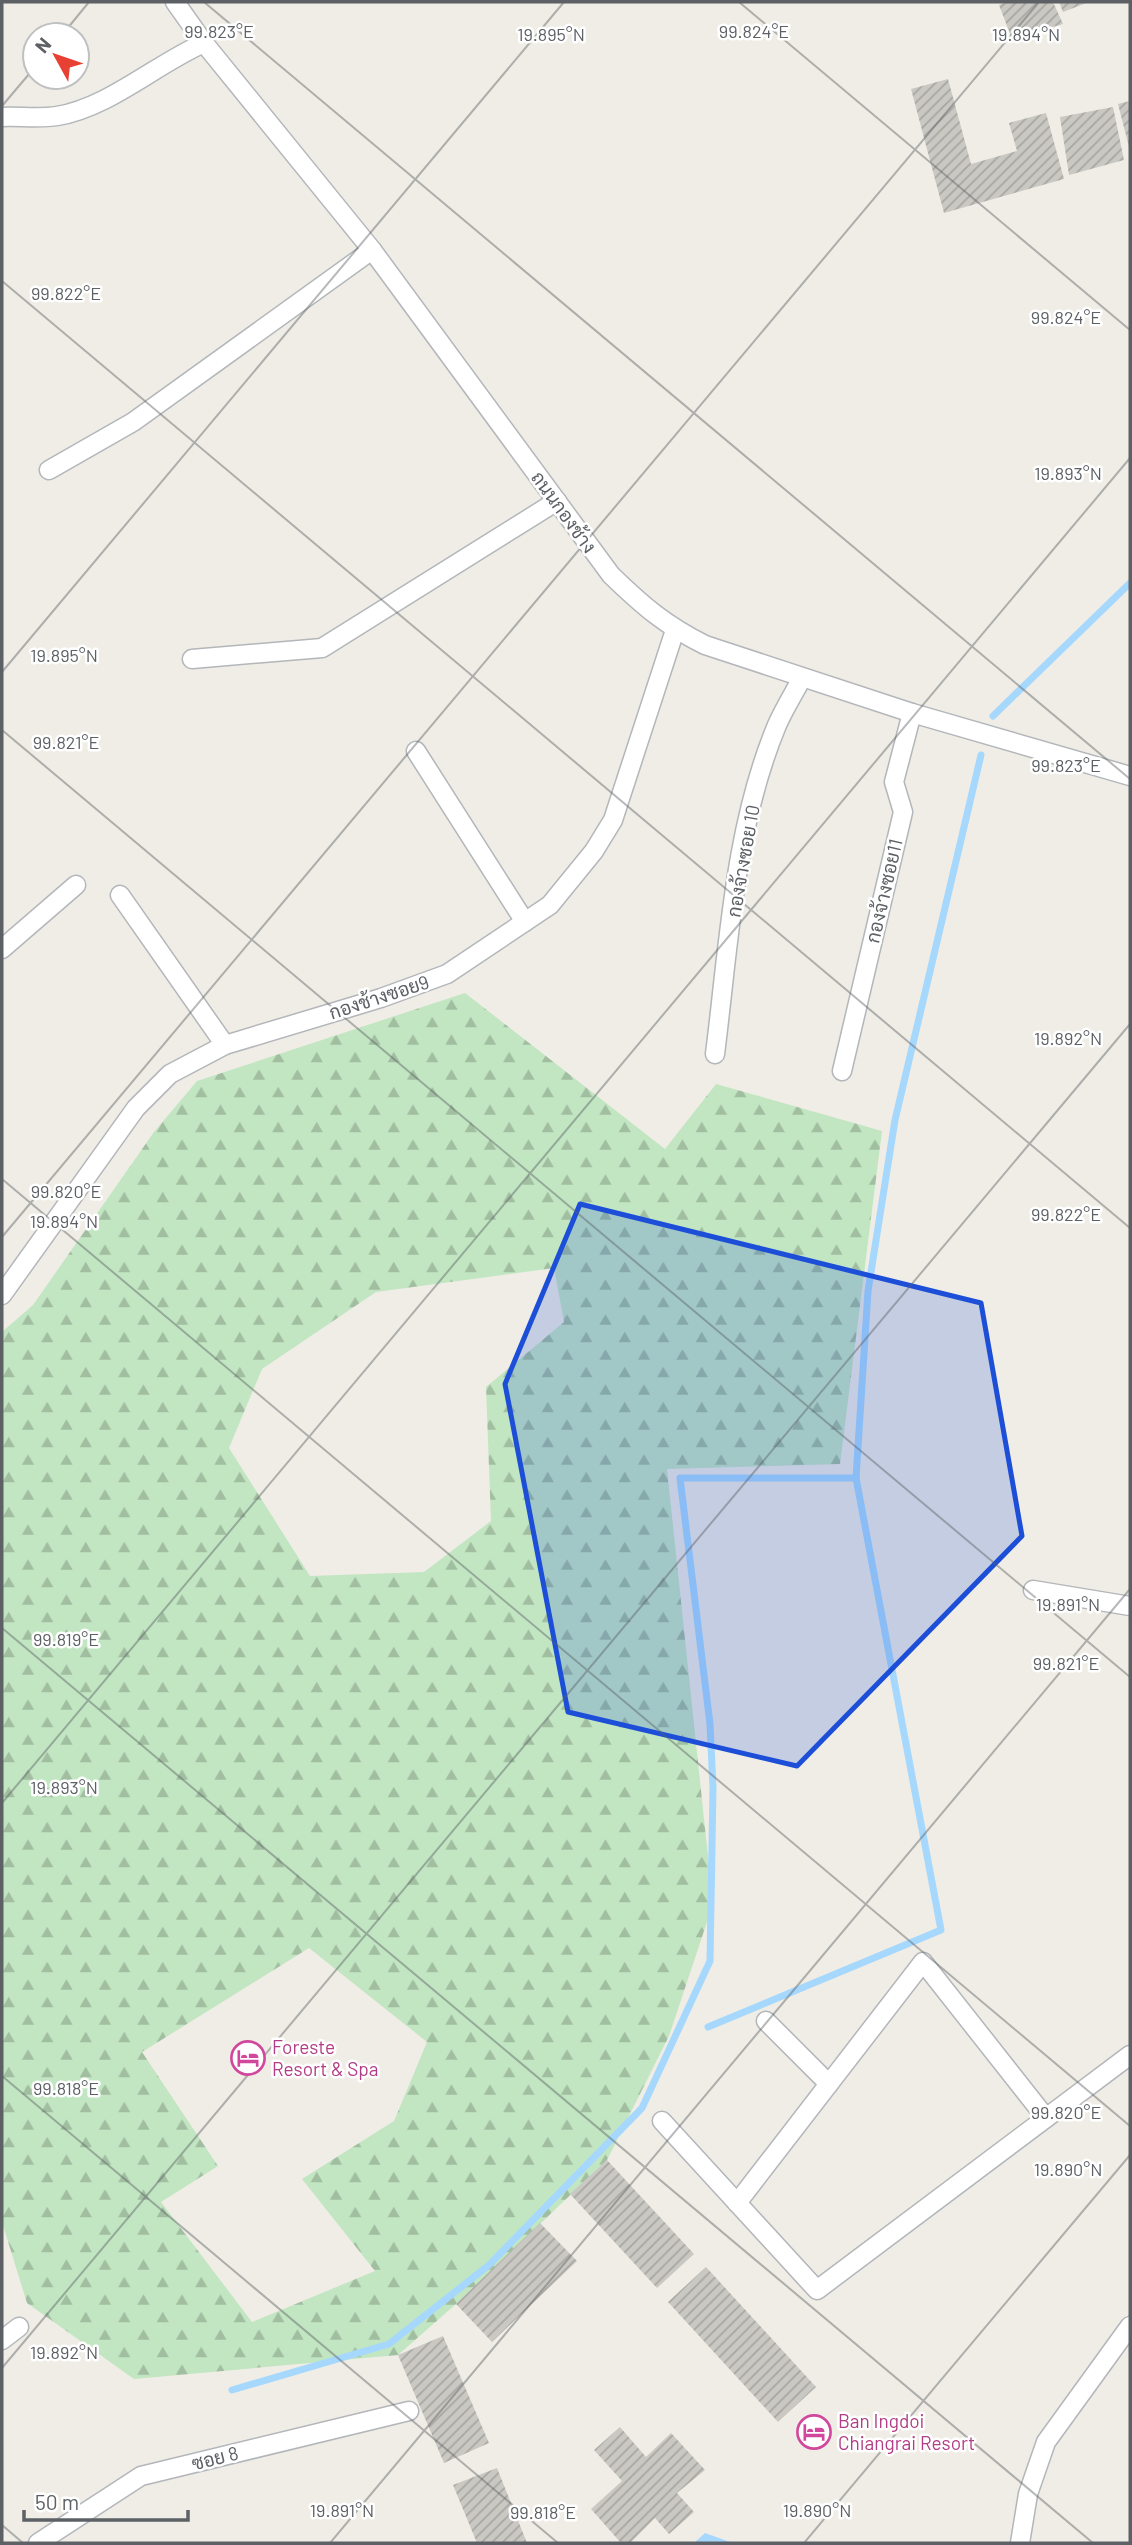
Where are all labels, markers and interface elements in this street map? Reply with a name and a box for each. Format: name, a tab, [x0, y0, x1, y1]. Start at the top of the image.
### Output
text: 99.823°E	[184, 20, 254, 42]
text: 99.824°E	[719, 20, 789, 42]
north arrow	[21, 21, 91, 91]
text: 19.895°N	[517, 23, 585, 45]
text: 19.894°N	[992, 23, 1060, 45]
text: N	[30, 33, 55, 57]
text: 99.822°E	[31, 282, 101, 304]
text: 99.824°E	[1031, 306, 1101, 328]
text: 19.893°N	[1034, 462, 1102, 484]
street label: ถนนกองช้าง	[527, 466, 602, 557]
text: 19.895°N	[30, 644, 98, 666]
text: 99.821°E	[33, 731, 99, 753]
text: 99.823°E	[1031, 754, 1101, 776]
street label: กองจ้างซอย 10	[721, 803, 764, 919]
street label: กองจ้างซอย11	[860, 837, 907, 945]
street label: กองช้างซอย9	[326, 970, 432, 1023]
text: 19.892°N	[1034, 1027, 1102, 1049]
text: 99.820°E	[31, 1180, 101, 1202]
text: 99.822°E	[1031, 1203, 1101, 1225]
text: 19.894°N	[30, 1210, 98, 1232]
text: 19.891°N	[1036, 1593, 1100, 1615]
text: 99.819°E	[33, 1628, 99, 1650]
text: 99.821°E	[1033, 1652, 1099, 1674]
text: 19.893°N	[30, 1776, 98, 1798]
place label: Foreste Resort & Spa	[272, 2035, 379, 2080]
hotel icon: Foreste Resort & Spa	[229, 2039, 267, 2077]
text: 99.818°E	[33, 2077, 99, 2099]
text: 99.820°E	[1031, 2101, 1101, 2123]
text: 19.890°N	[1034, 2158, 1102, 2180]
text: 19.892°N	[30, 2341, 98, 2363]
place label: Ban Ingdoi Chiangrai Resort	[838, 2409, 975, 2454]
hotel icon: Ban Ingdoi Chiangrai Resort	[795, 2413, 833, 2451]
street label: ซอย 8	[189, 2441, 241, 2474]
scale bar	[24, 2478, 189, 2522]
text: 50 m	[35, 2489, 79, 2514]
text: 19.891°N	[310, 2499, 374, 2521]
text: 19.890°N	[783, 2499, 851, 2521]
text: 99.818°E	[510, 2501, 576, 2523]

